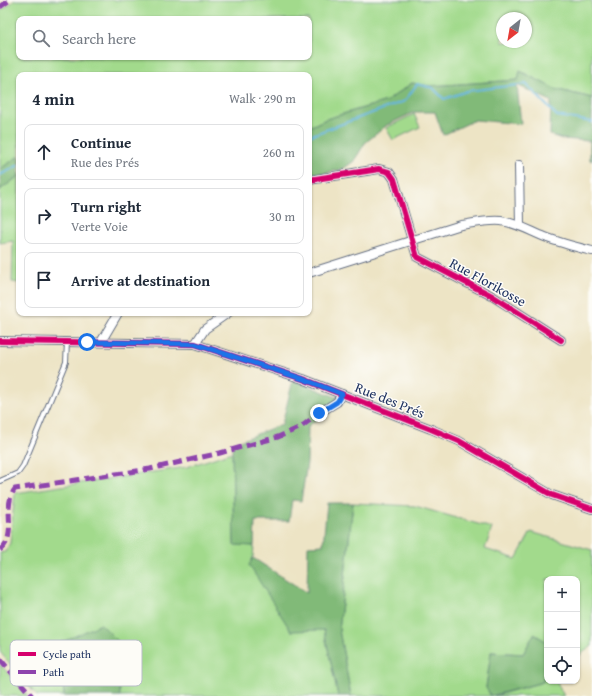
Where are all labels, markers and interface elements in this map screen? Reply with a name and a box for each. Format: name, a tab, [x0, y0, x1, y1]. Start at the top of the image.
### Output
north arrow	[496, 12, 532, 48]
search box	[16, 16, 312, 60]
icon: search	[30, 27, 52, 49]
text: Search here	[62, 28, 136, 49]
text: 4 min	[32, 86, 74, 111]
text: Walk · 290 m	[229, 89, 296, 108]
text: Continue	[71, 132, 132, 153]
icon: ahead	[33, 141, 55, 163]
text: 260 m	[263, 143, 295, 162]
text: Rue des Prés	[71, 153, 139, 172]
text: Turn right	[71, 196, 142, 217]
icon: right	[33, 205, 55, 227]
text: 30 m	[269, 207, 295, 226]
text: Verte Voie	[71, 217, 128, 236]
street label: Rue Florikosse	[446, 253, 530, 311]
icon: arrive	[33, 269, 55, 291]
text: Arrive at destination	[71, 270, 210, 291]
route start	[78, 333, 96, 351]
street label: Rue des Prés	[352, 377, 428, 423]
route end	[310, 404, 328, 422]
map controls	[544, 576, 580, 684]
button: +	[544, 576, 580, 612]
button: −	[544, 612, 580, 648]
legend	[10, 640, 142, 686]
text: Cycle path	[43, 646, 92, 662]
button: locate	[544, 648, 580, 684]
text: Path	[43, 664, 65, 680]

